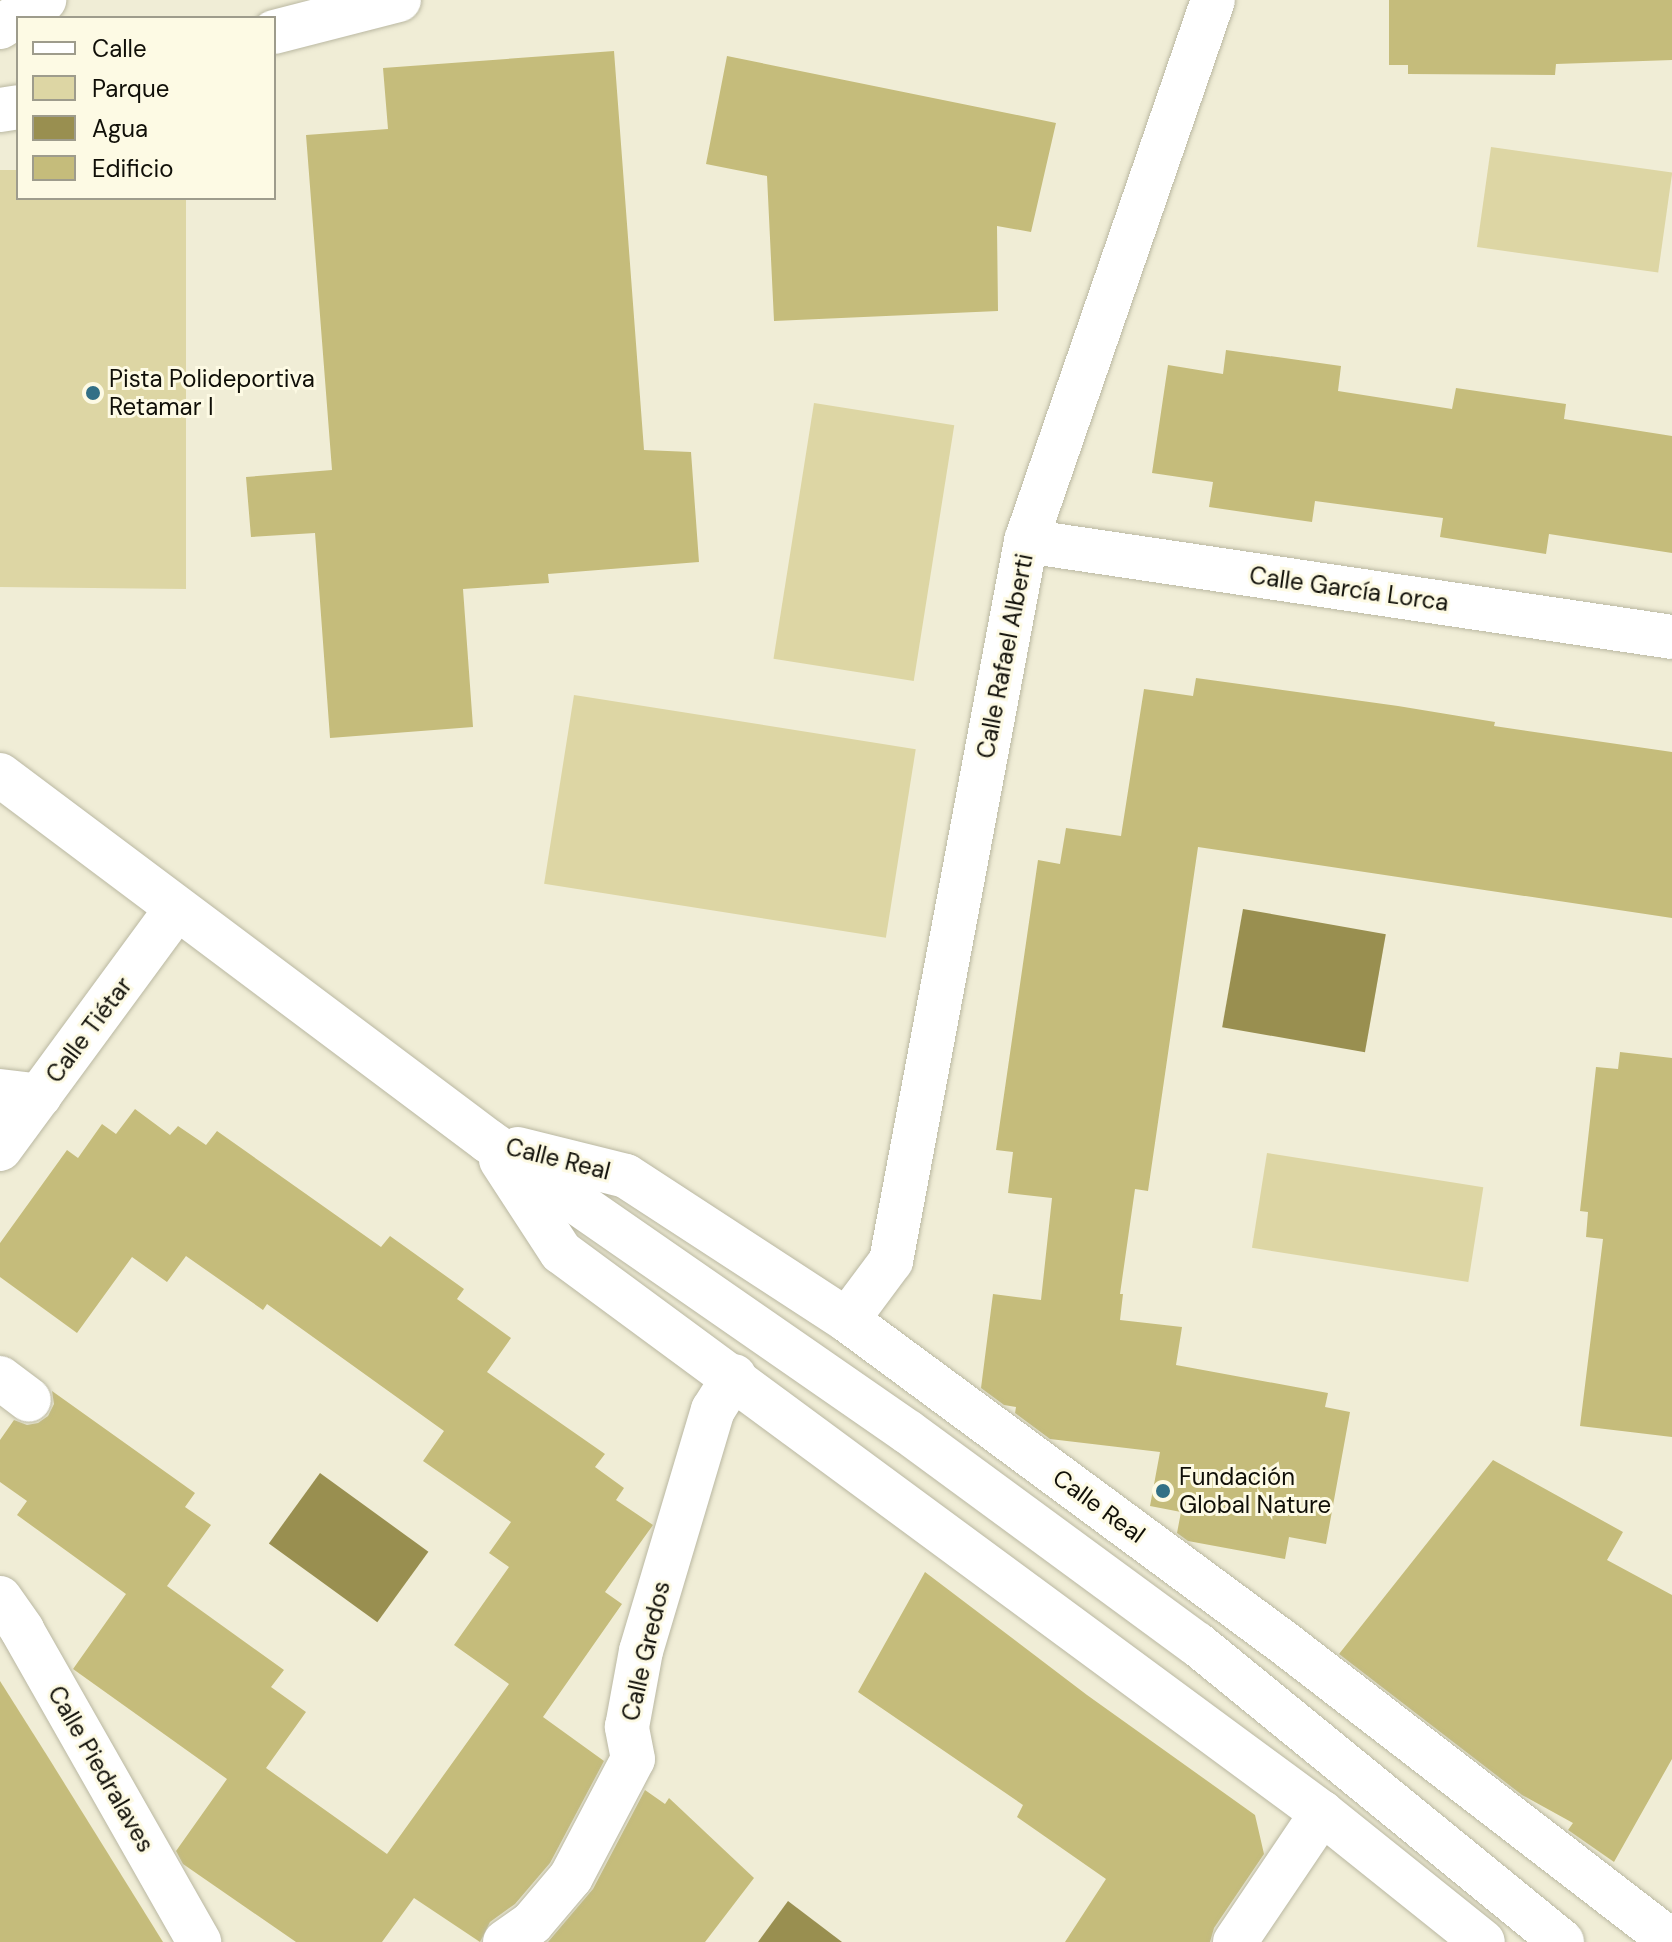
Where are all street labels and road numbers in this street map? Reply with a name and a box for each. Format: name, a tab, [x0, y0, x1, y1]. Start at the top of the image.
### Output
street label: Calle Rafael Alberti	[971, 551, 1039, 761]
street label: Calle García Lorca	[1248, 561, 1450, 617]
street label: Calle Tiétar	[40, 972, 138, 1088]
street label: Calle Real	[503, 1132, 613, 1186]
street label: Calle Real	[1047, 1463, 1151, 1549]
street label: Calle Gredos	[616, 1578, 676, 1724]
street label: Calle Piedralaves	[42, 1681, 160, 1857]

